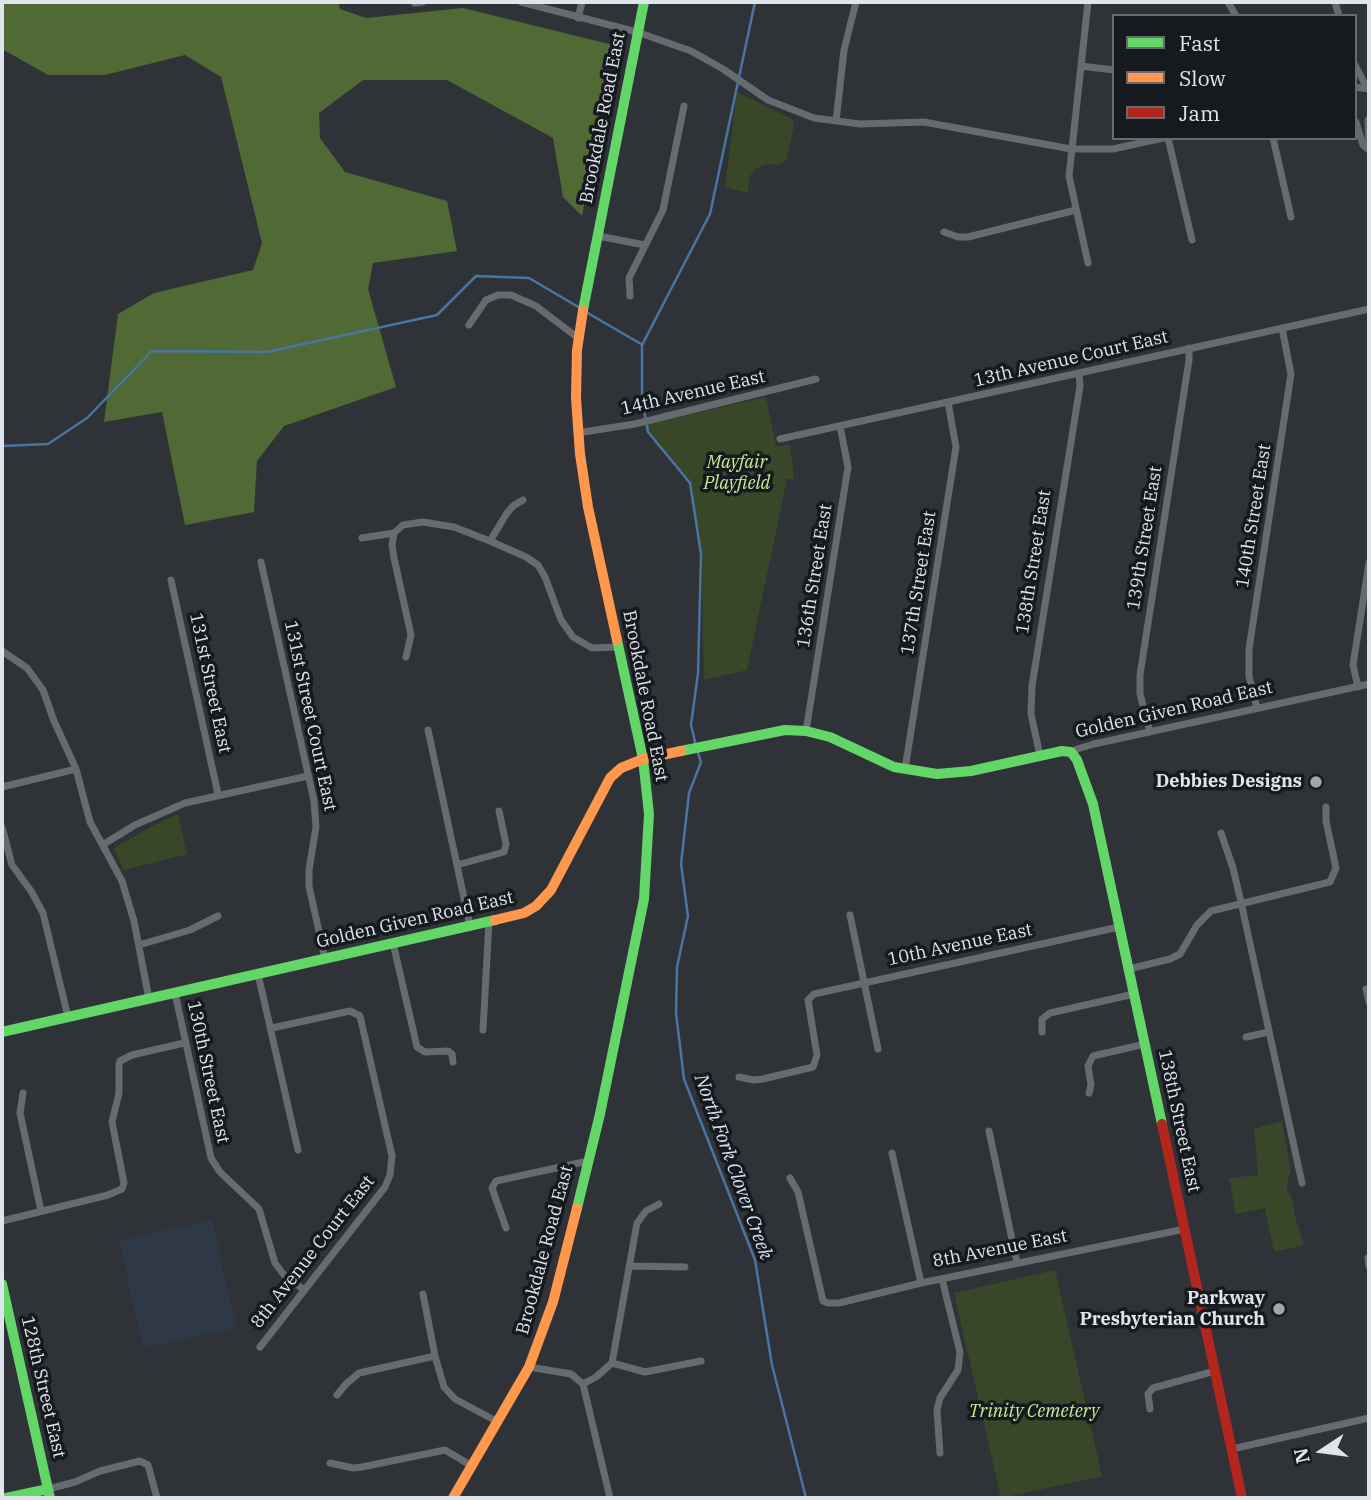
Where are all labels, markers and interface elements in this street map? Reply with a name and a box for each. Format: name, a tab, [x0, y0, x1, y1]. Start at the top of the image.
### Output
legend	[1112, 14, 1357, 140]
text: Fast	[1179, 29, 1220, 57]
street label: Brookdale Road East	[576, 30, 630, 206]
text: Slow	[1179, 64, 1226, 92]
text: Jam	[1179, 99, 1220, 127]
street label: 13th Avenue Court East	[972, 326, 1170, 392]
street label: 14th Avenue East	[619, 366, 767, 420]
street label: 140th Street East	[1232, 443, 1276, 589]
park label: Mayfair Playfield	[704, 452, 770, 494]
street label: 139th Street East	[1123, 465, 1167, 611]
street label: 138th Street East	[1012, 489, 1056, 635]
street label: 136th Street East	[793, 503, 837, 649]
street label: 137th Street East	[897, 510, 941, 656]
street label: Brookdale Road East	[618, 608, 672, 784]
street label: 131st Street East	[185, 611, 235, 755]
street label: 131st Street Court East	[279, 619, 341, 813]
street label: Golden Given Road East	[1073, 677, 1275, 743]
place label: Debbies Designs	[1156, 771, 1302, 793]
marker: Debbies Designs	[1308, 774, 1324, 790]
street label: Golden Given Road East	[314, 887, 516, 953]
street label: 10th Avenue East	[886, 919, 1034, 971]
street label: 130th Street East	[182, 999, 234, 1145]
street label: 138th Street East	[1153, 1048, 1205, 1194]
water label: North Fork Clover Creek	[689, 1071, 777, 1263]
street label: Brookdale Road East	[512, 1163, 578, 1337]
street label: 8th Avenue Court East	[247, 1171, 379, 1333]
street label: 8th Avenue East	[931, 1225, 1069, 1273]
place label: Parkway Presbyterian Church	[1080, 1288, 1265, 1330]
marker: Parkway Presbyterian Church	[1271, 1301, 1287, 1317]
street label: 128th Street East	[16, 1314, 70, 1460]
park label: Trinity Cemetery	[969, 1401, 1099, 1423]
north arrow	[1287, 1416, 1357, 1486]
text: N	[1288, 1446, 1315, 1466]

